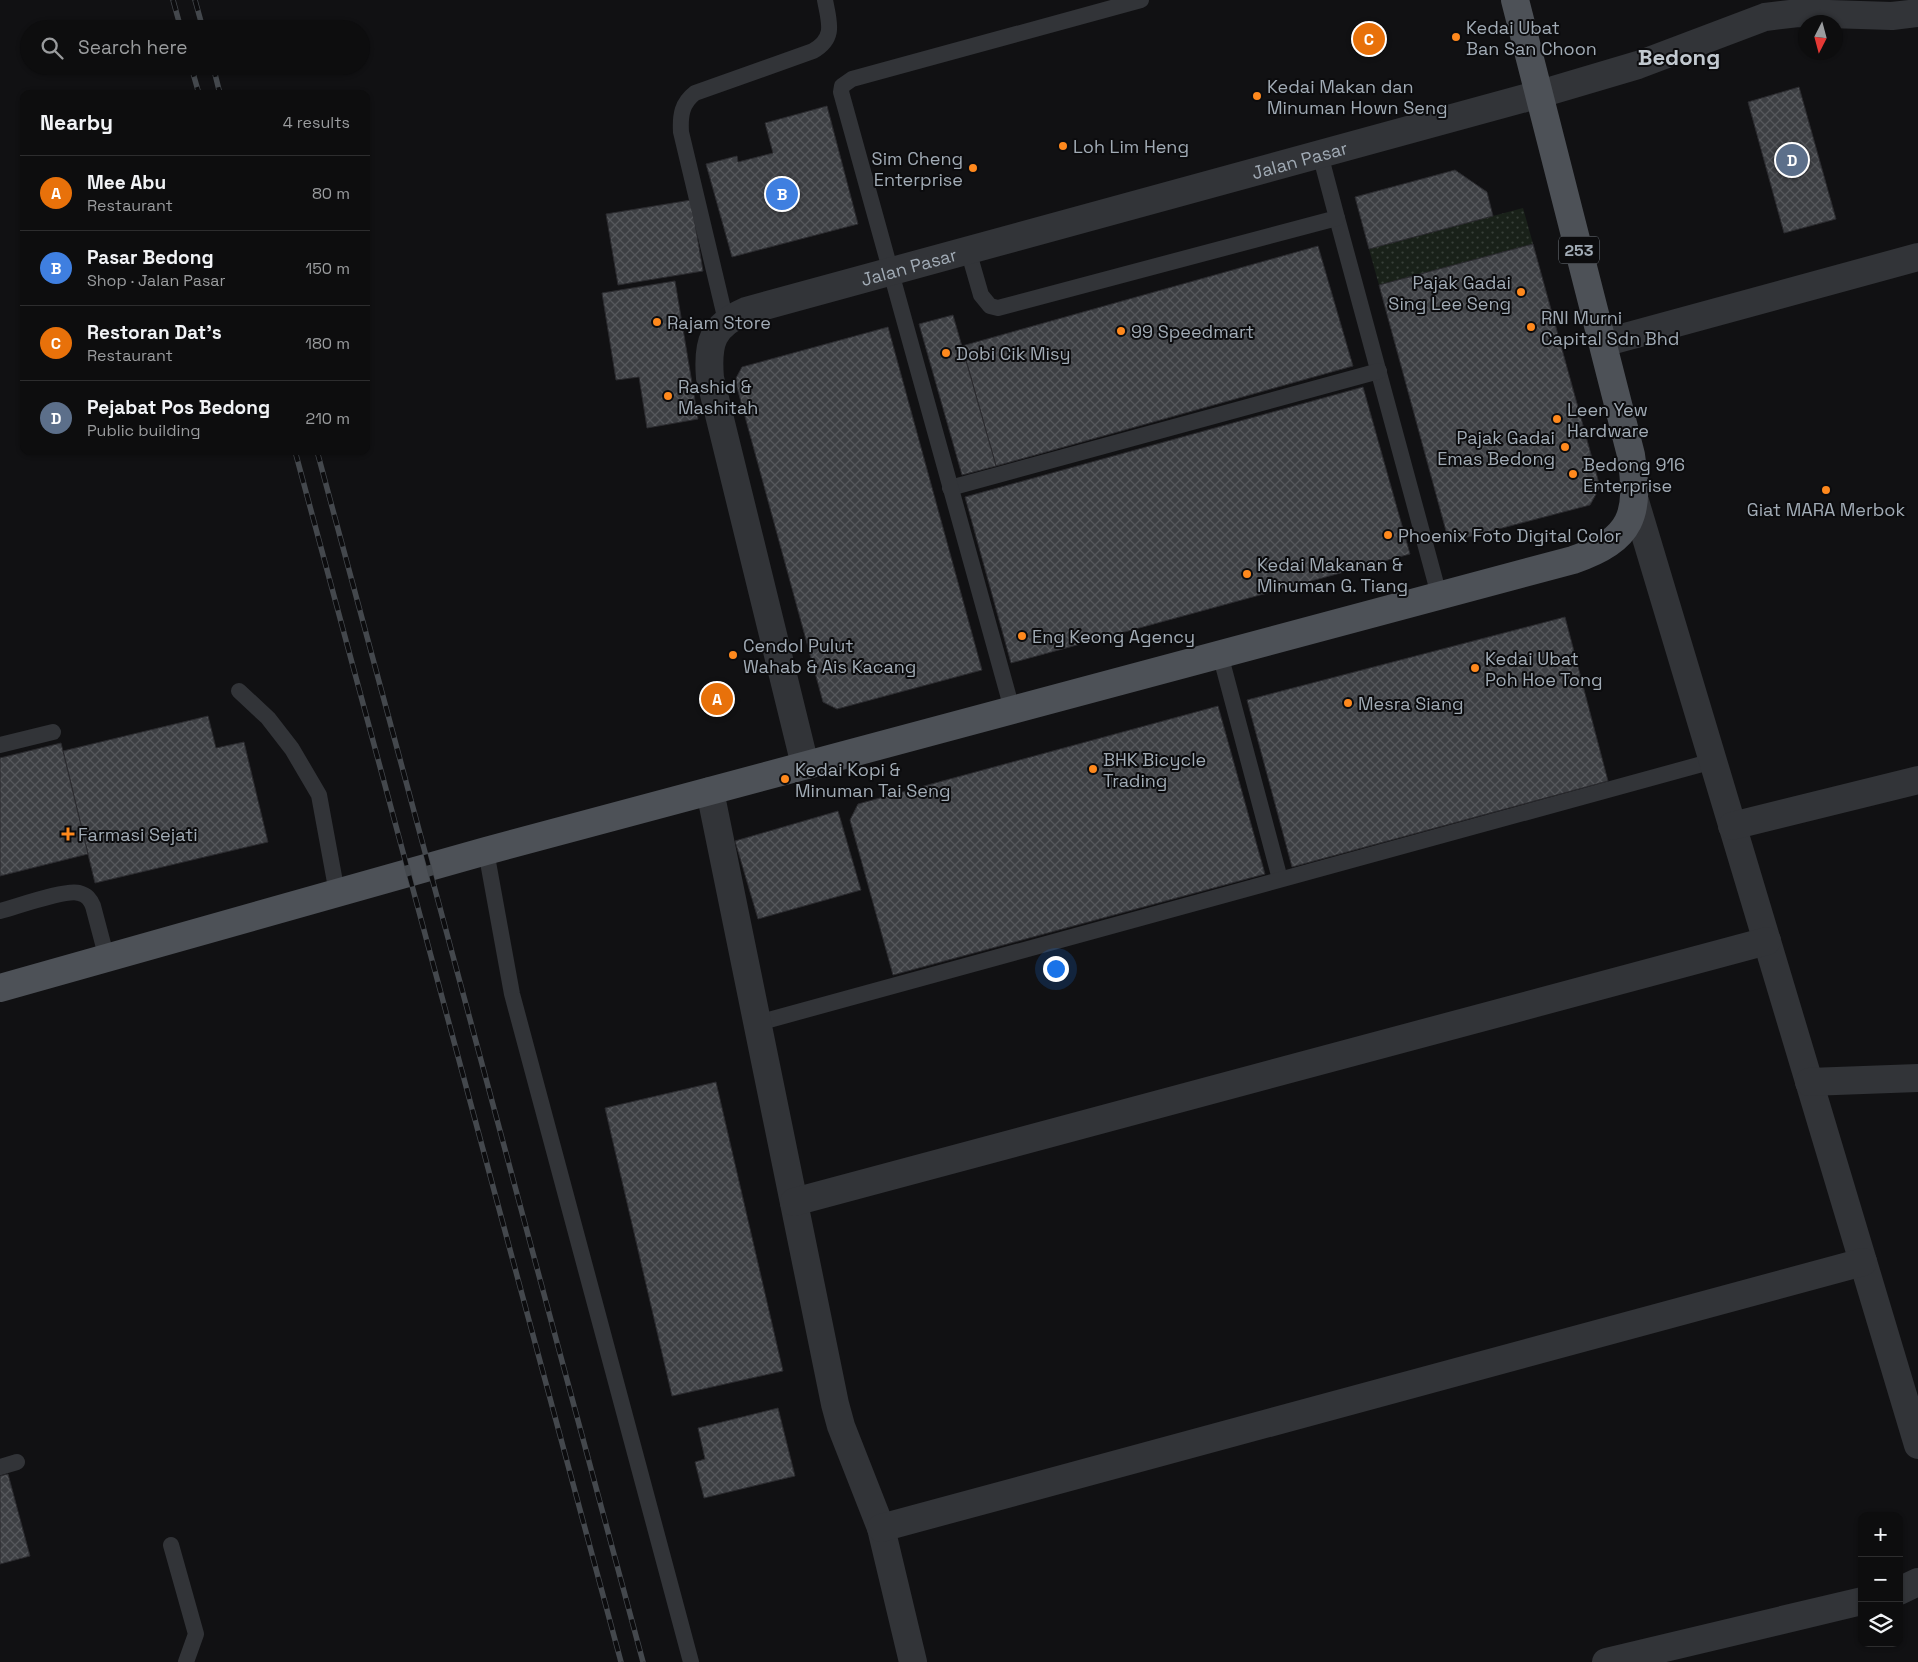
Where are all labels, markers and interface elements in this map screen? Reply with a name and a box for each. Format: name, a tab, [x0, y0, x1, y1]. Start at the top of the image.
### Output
north arrow	[1798, 15, 1843, 60]
place label: Kedai Ubat Ban San Choon	[1466, 16, 1597, 60]
search box	[20, 20, 370, 75]
pin: C	[1353, 20, 1385, 58]
marker: Kedai Ubat Ban San Choon	[1450, 31, 1462, 43]
icon: search	[38, 34, 66, 62]
text: Search here	[78, 35, 188, 60]
district label: Bedong	[1638, 43, 1720, 71]
place label: Kedai Makan dan Minuman Hown Seng	[1267, 75, 1447, 119]
marker: Kedai Makan dan Minuman Hown Seng	[1251, 90, 1263, 102]
text: Nearby	[40, 109, 113, 136]
text: 4 results	[283, 112, 350, 133]
place label: Loh Lim Heng	[1073, 135, 1189, 158]
street label: Jalan Pasar	[1249, 136, 1350, 184]
marker: Loh Lim Heng	[1057, 140, 1069, 152]
pin: D	[1776, 141, 1808, 179]
place label: Sim Cheng Enterprise	[872, 147, 963, 191]
marker: Sim Cheng Enterprise	[967, 162, 979, 174]
text: Mee Abu	[87, 170, 166, 195]
pin: B	[766, 175, 798, 213]
text: A	[51, 183, 61, 204]
text: 80 m	[312, 183, 350, 204]
text: Restaurant	[87, 195, 173, 216]
road number: 253	[1559, 236, 1599, 264]
street label: Jalan Pasar	[858, 242, 960, 291]
text: Pasar Bedong	[87, 245, 214, 270]
text: B	[51, 258, 61, 279]
text: 150 m	[306, 258, 350, 279]
text: Shop · Jalan Pasar	[87, 270, 226, 291]
place label: Pajak Gadai Sing Lee Seng	[1388, 271, 1511, 315]
marker: Pajak Gadai Sing Lee Seng	[1515, 286, 1527, 298]
place label: RNI Murni Capital Sdn Bhd	[1541, 306, 1679, 350]
place label: Rajam Store	[667, 311, 771, 334]
marker: Rajam Store	[651, 316, 663, 328]
text: Restoran Dat's	[87, 320, 222, 345]
place label: 99 Speedmart	[1131, 320, 1254, 343]
marker: RNI Murni Capital Sdn Bhd	[1525, 321, 1537, 333]
marker: 99 Speedmart	[1115, 325, 1127, 337]
text: C	[51, 333, 61, 354]
text: 180 m	[305, 333, 350, 354]
place label: Dobi Cik Misy	[956, 342, 1070, 365]
text: Restaurant	[87, 345, 173, 366]
marker: Dobi Cik Misy	[940, 347, 952, 359]
place label: Rashid & Mashitah	[678, 375, 758, 419]
marker: Rashid & Mashitah	[662, 390, 674, 402]
text: Pejabat Pos Bedong	[87, 395, 270, 420]
place label: Leen Yew Hardware	[1567, 398, 1649, 442]
text: D	[51, 408, 61, 429]
text: 210 m	[306, 408, 350, 429]
marker: Leen Yew Hardware	[1551, 413, 1563, 425]
text: Public building	[87, 420, 200, 441]
place label: Pajak Gadai Emas Bedong	[1437, 426, 1555, 470]
marker: Pajak Gadai Emas Bedong	[1559, 441, 1571, 453]
place label: Bedong 916 Enterprise	[1583, 453, 1685, 497]
marker: Bedong 916 Enterprise	[1567, 468, 1579, 480]
marker: Giat MARA Merbok	[1820, 484, 1832, 496]
place label: Giat MARA Merbok	[1747, 498, 1905, 521]
place label: Phoenix Foto Digital Color	[1398, 524, 1622, 547]
marker: Phoenix Foto Digital Color	[1382, 529, 1394, 541]
place label: Kedai Makanan & Minuman G. Tiang	[1257, 553, 1408, 597]
marker: Kedai Makanan & Minuman G. Tiang	[1241, 568, 1253, 580]
place label: Eng Keong Agency	[1032, 625, 1195, 648]
marker: Eng Keong Agency	[1016, 630, 1028, 642]
place label: Cendol Pulut Wahab & Ais Kacang	[743, 634, 916, 678]
place label: Kedai Ubat Poh Hoe Tong	[1485, 647, 1603, 691]
marker: Cendol Pulut Wahab & Ais Kacang	[727, 649, 739, 661]
marker: Kedai Ubat Poh Hoe Tong	[1469, 662, 1481, 674]
pin: A	[701, 680, 733, 718]
place label: Mesra Siang	[1358, 692, 1464, 715]
marker: Mesra Siang	[1342, 697, 1354, 709]
place label: BHK Bicycle Trading	[1103, 748, 1206, 792]
place label: Kedai Kopi & Minuman Tai Seng	[795, 758, 951, 802]
marker: BHK Bicycle Trading	[1087, 763, 1099, 775]
marker: Kedai Kopi & Minuman Tai Seng	[779, 773, 791, 785]
place label: Farmasi Sejati	[78, 823, 198, 846]
marker: Farmasi Sejati	[62, 828, 74, 840]
your location	[1043, 956, 1069, 982]
map controls	[1858, 1512, 1903, 1647]
button: +	[1858, 1512, 1903, 1557]
button: −	[1858, 1557, 1903, 1602]
button: layers	[1858, 1602, 1903, 1647]

